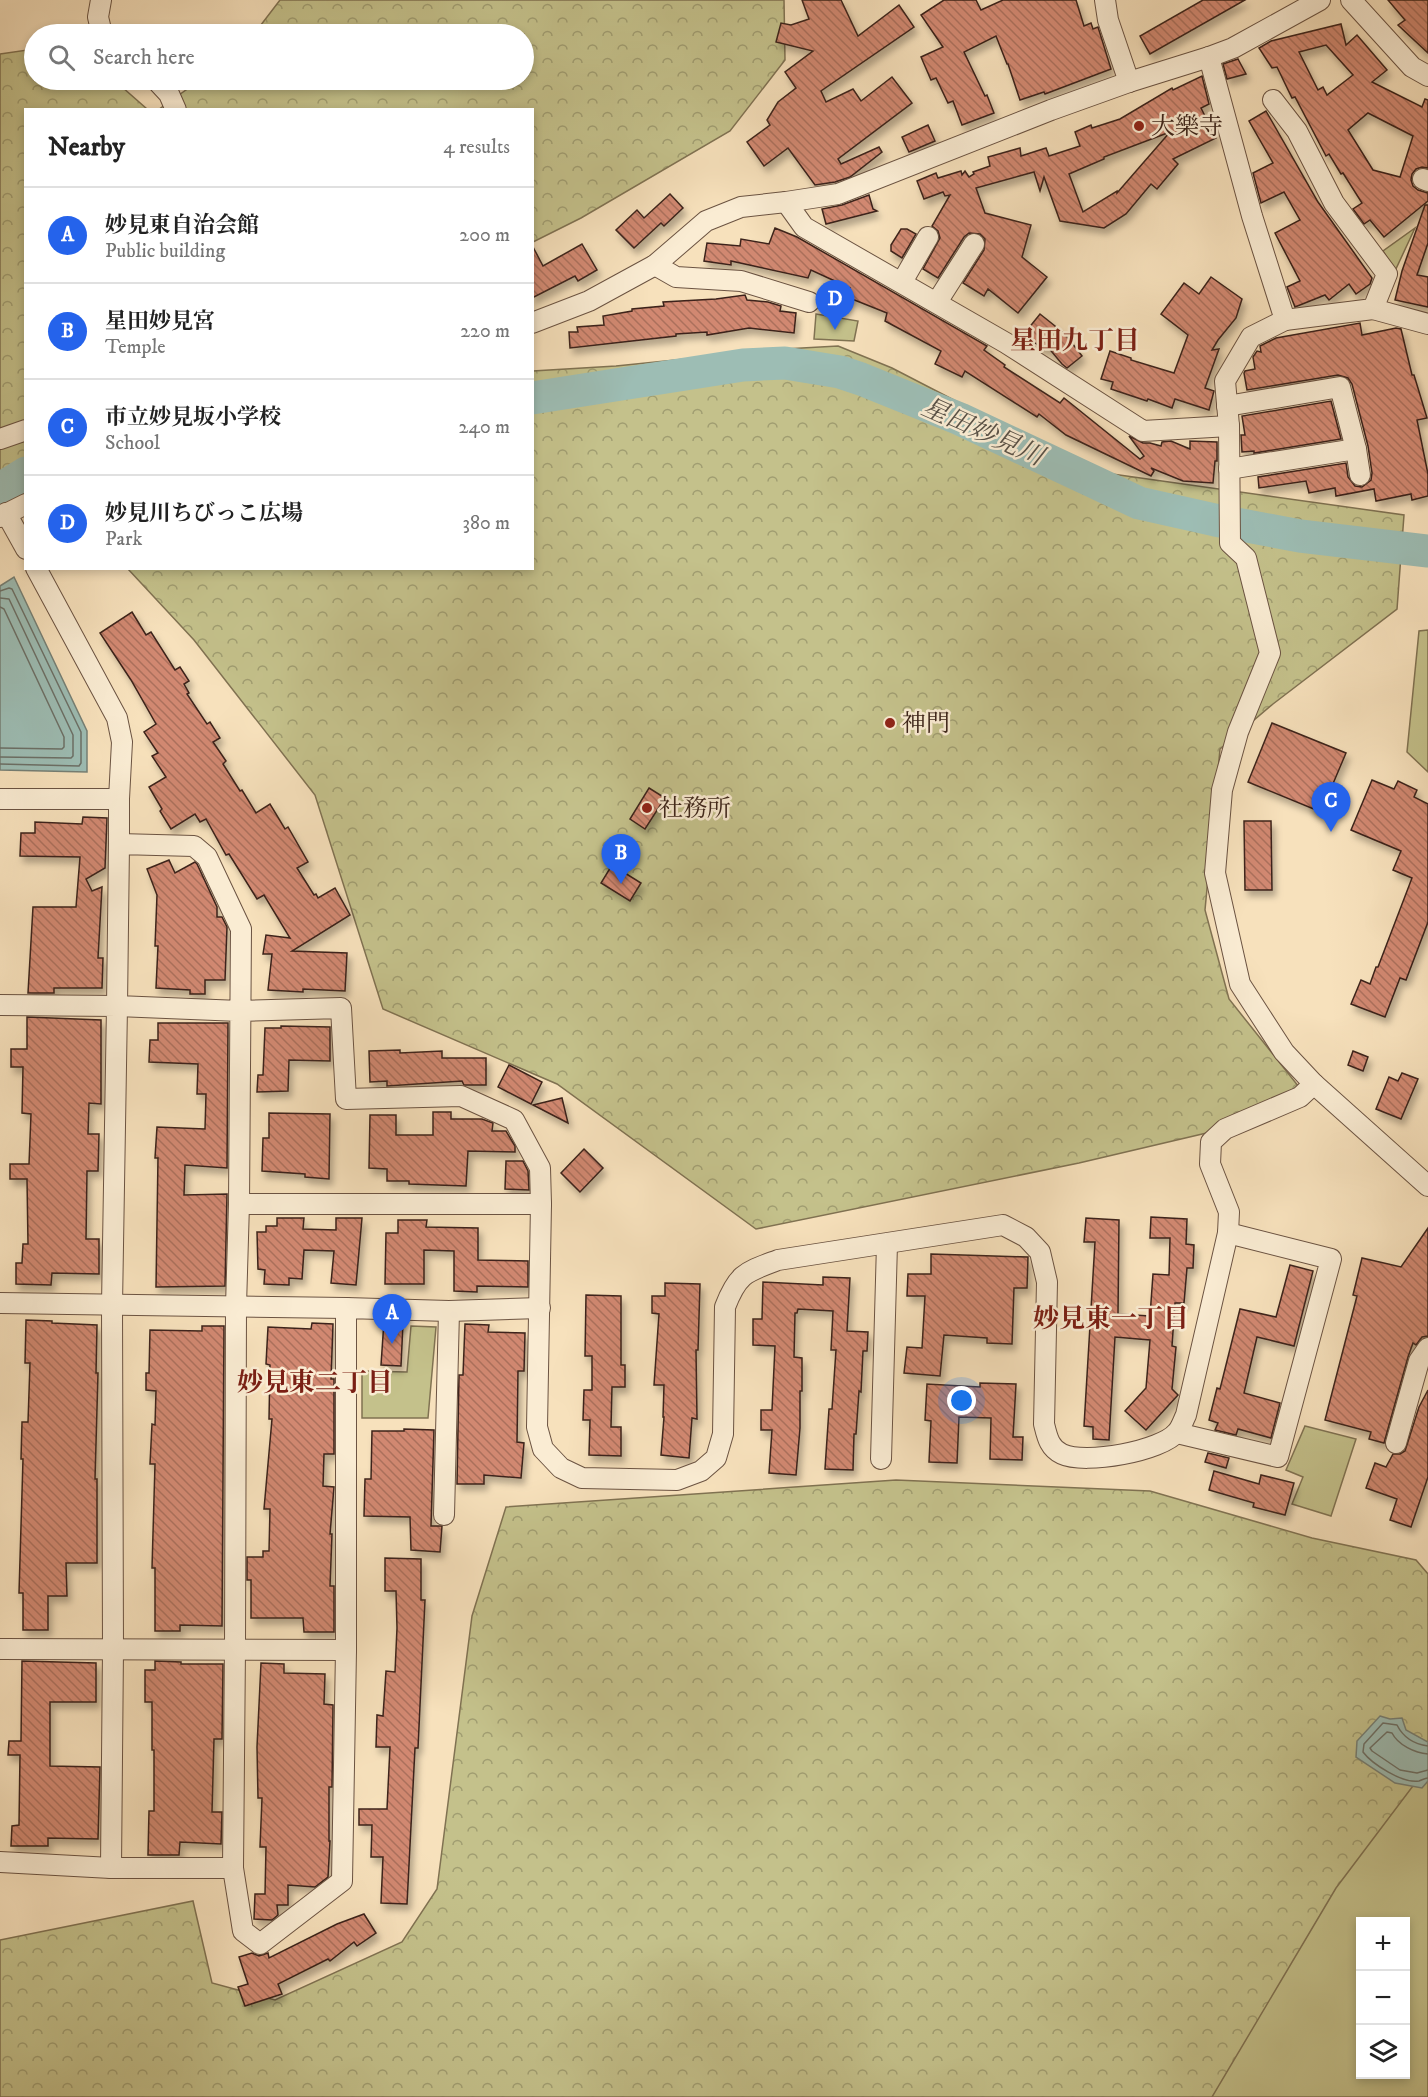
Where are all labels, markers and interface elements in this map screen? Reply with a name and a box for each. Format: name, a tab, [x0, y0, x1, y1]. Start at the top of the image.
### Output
search box	[24, 24, 534, 90]
icon: search	[45, 41, 78, 74]
text: Search here	[93, 44, 195, 71]
place label: 大樂寺	[1151, 112, 1223, 142]
marker: 大樂寺	[1132, 119, 1146, 133]
text: Nearby	[48, 131, 125, 164]
text: 4 results	[443, 135, 510, 160]
text: 妙見東自治会館	[105, 212, 259, 239]
text: A	[61, 223, 74, 248]
text: 200 m	[459, 223, 510, 248]
text: Public building	[105, 239, 225, 264]
pin: D	[816, 280, 854, 330]
text: 星田妙見宮	[105, 308, 215, 335]
text: B	[61, 319, 74, 344]
text: 220 m	[460, 319, 510, 344]
district label: 星田九丁目	[1010, 325, 1140, 358]
text: Temple	[105, 335, 166, 360]
water label: 星田妙見川	[916, 391, 1051, 475]
text: 市立妙見坂小学校	[105, 404, 281, 431]
text: C	[61, 415, 74, 440]
text: 240 m	[459, 415, 510, 440]
text: School	[105, 431, 160, 456]
text: 妙見川ちびっこ広場	[105, 500, 303, 527]
text: D	[60, 511, 75, 536]
text: 380 m	[462, 511, 510, 536]
text: Park	[105, 527, 142, 552]
place label: 神門	[902, 709, 950, 739]
marker: 神門	[883, 716, 897, 730]
pin: C	[1312, 782, 1350, 832]
place label: 社務所	[659, 794, 731, 824]
marker: 社務所	[640, 801, 654, 815]
pin: B	[602, 834, 640, 884]
pin: A	[372, 1294, 412, 1344]
district label: 妙見東一丁目	[1033, 1303, 1189, 1336]
district label: 妙見東二丁目	[237, 1367, 393, 1400]
your location	[947, 1386, 976, 1415]
map controls	[1356, 1917, 1410, 2079]
button: +	[1356, 1917, 1410, 1971]
button: −	[1356, 1971, 1410, 2025]
button: layers	[1356, 2025, 1410, 2079]

